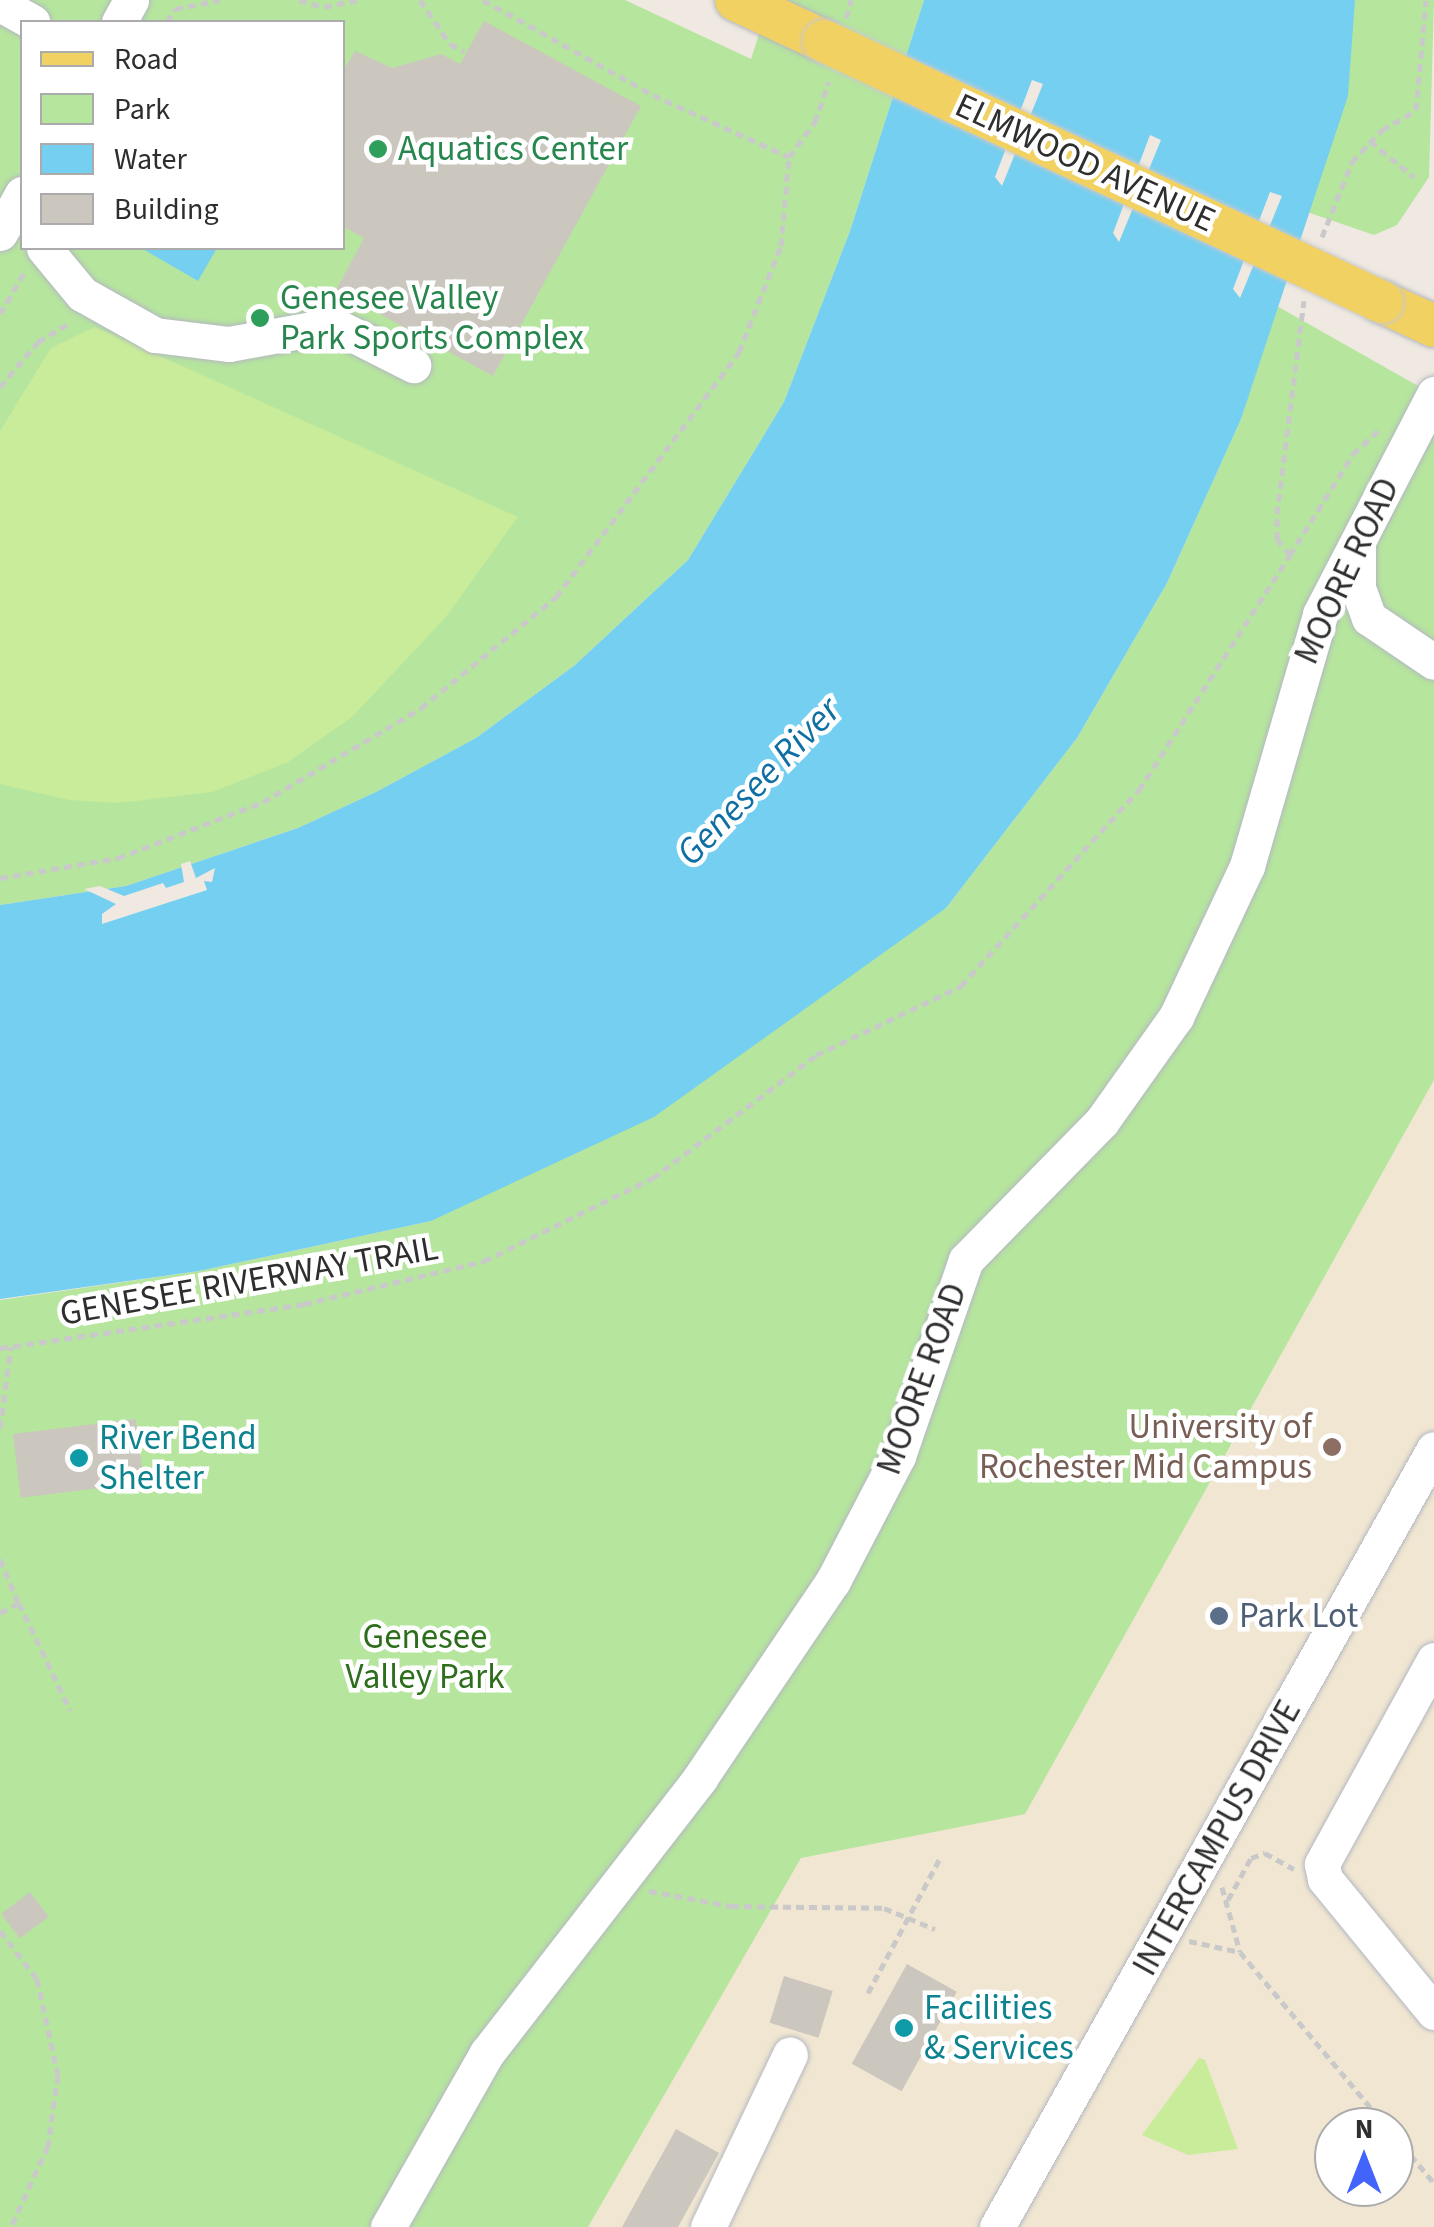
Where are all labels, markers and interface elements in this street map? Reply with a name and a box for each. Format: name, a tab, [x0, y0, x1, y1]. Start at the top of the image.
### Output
legend	[20, 20, 345, 250]
text: Road	[114, 38, 178, 81]
street label: ELMWOOD AVENUE	[948, 84, 1222, 242]
text: Park	[114, 88, 170, 131]
place label: Aquatics Center	[398, 128, 628, 170]
text: Water	[114, 138, 187, 181]
marker: Aquatics Center	[367, 138, 389, 160]
text: Building	[114, 188, 219, 231]
place label: Genesee Valley Park Sports Complex	[280, 277, 584, 359]
marker: Genesee Valley Park Sports Complex	[249, 307, 271, 329]
street label: MOORE ROAD	[1286, 471, 1408, 671]
water label: Genesee River	[667, 688, 851, 876]
street label: GENESEE RIVERWAY TRAIL	[57, 1227, 441, 1335]
street label: MOORE ROAD	[868, 1278, 976, 1480]
place label: University of Rochester Mid Campus	[979, 1406, 1312, 1488]
place label: River Bend Shelter	[99, 1417, 257, 1499]
marker: University of Rochester Mid Campus	[1321, 1436, 1343, 1458]
marker: River Bend Shelter	[68, 1447, 90, 1469]
place label: Park Lot	[1239, 1595, 1358, 1637]
marker: Park Lot	[1208, 1605, 1230, 1627]
park label: Genesee Valley Park	[345, 1616, 505, 1698]
street label: INTERCAMPUS DRIVE	[1124, 1693, 1310, 1983]
place label: Facilities & Services	[924, 1987, 1074, 2069]
marker: Facilities & Services	[893, 2017, 915, 2039]
north arrow	[1314, 2107, 1414, 2207]
text: N	[1355, 2109, 1373, 2149]

